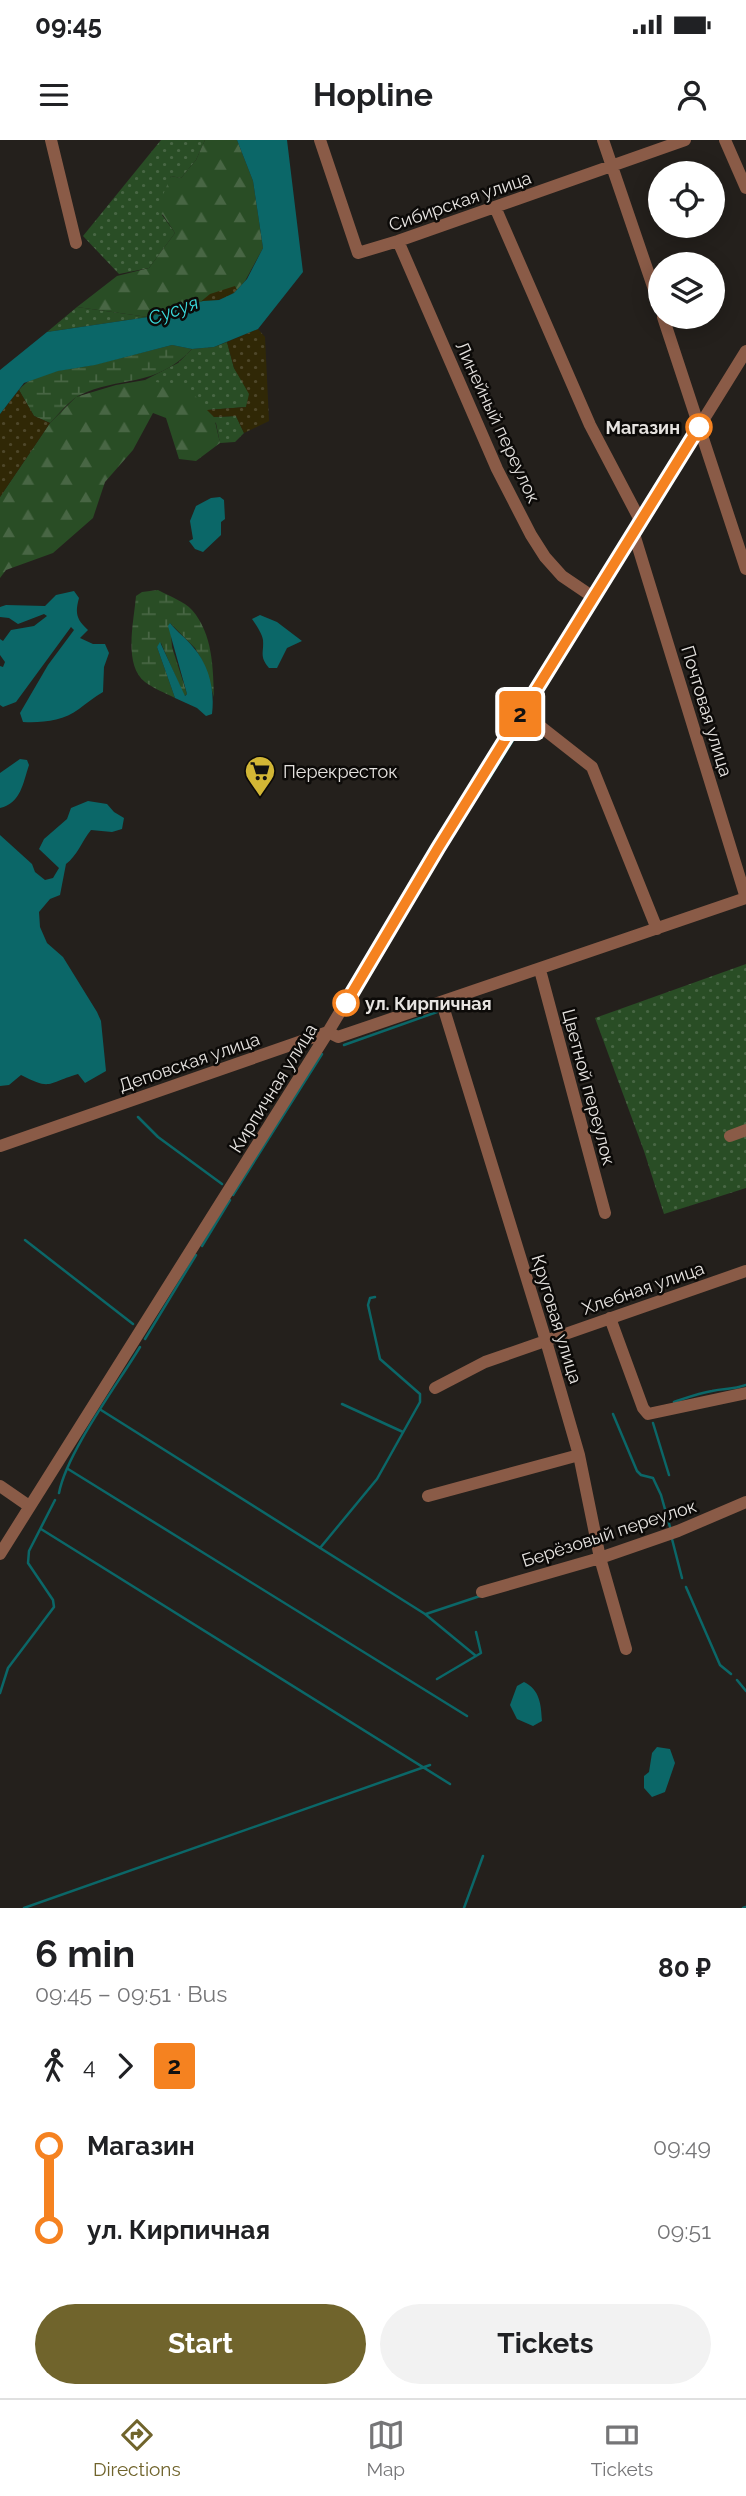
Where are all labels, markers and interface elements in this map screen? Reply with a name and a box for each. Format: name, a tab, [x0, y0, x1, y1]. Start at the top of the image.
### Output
text: 09:45	[35, 10, 102, 40]
icon: menu	[35, 76, 73, 114]
text: Hopline	[313, 76, 433, 113]
icon: person	[673, 76, 711, 114]
map controls	[648, 161, 725, 329]
button: locate	[648, 161, 725, 238]
street label: Сибирская улица	[386, 167, 534, 235]
button: layers	[648, 252, 725, 329]
water label: Сусуя	[145, 291, 201, 329]
street label: Линейный переулок	[451, 338, 545, 506]
marker: Магазин	[686, 414, 712, 440]
place label: Магазин	[605, 417, 680, 438]
street label: Почтовая улица	[677, 643, 737, 779]
line badge: 2	[497, 691, 543, 737]
text: 2	[513, 699, 527, 728]
supermarket icon: Перекресток	[243, 754, 277, 798]
place label: Перекресток	[283, 761, 398, 782]
marker: ул. Кирпичная	[333, 990, 359, 1016]
place label: ул. Кирпичная	[365, 993, 492, 1014]
street label: Цветной переулок	[558, 1007, 620, 1167]
street label: Кирпичная улица	[225, 1020, 321, 1156]
street label: Деповская улица	[116, 1028, 262, 1096]
street label: Круговая улица	[527, 1252, 587, 1386]
street label: Хлебная улица	[579, 1257, 707, 1319]
street label: Берёзовый переулок	[519, 1495, 699, 1571]
text: 6 min	[35, 1931, 135, 1976]
text: 80 ₽	[658, 1953, 711, 1983]
text: 09:45 – 09:51 · Bus	[35, 1980, 227, 2007]
icon: walk	[35, 2047, 73, 2085]
icon: forward	[106, 2047, 144, 2085]
text: 2	[168, 2051, 181, 2080]
text: 4	[83, 2052, 96, 2079]
text: Магазин	[87, 2131, 195, 2161]
text: 09:49	[653, 2133, 711, 2160]
text: ул. Кирпичная	[87, 2215, 270, 2245]
text: 09:51	[657, 2217, 711, 2244]
button: Start	[35, 2304, 366, 2384]
button: Tickets	[380, 2304, 711, 2384]
tab: Directions	[93, 2416, 181, 2480]
tab: Map	[366, 2416, 405, 2480]
tab: Tickets	[591, 2416, 653, 2480]

